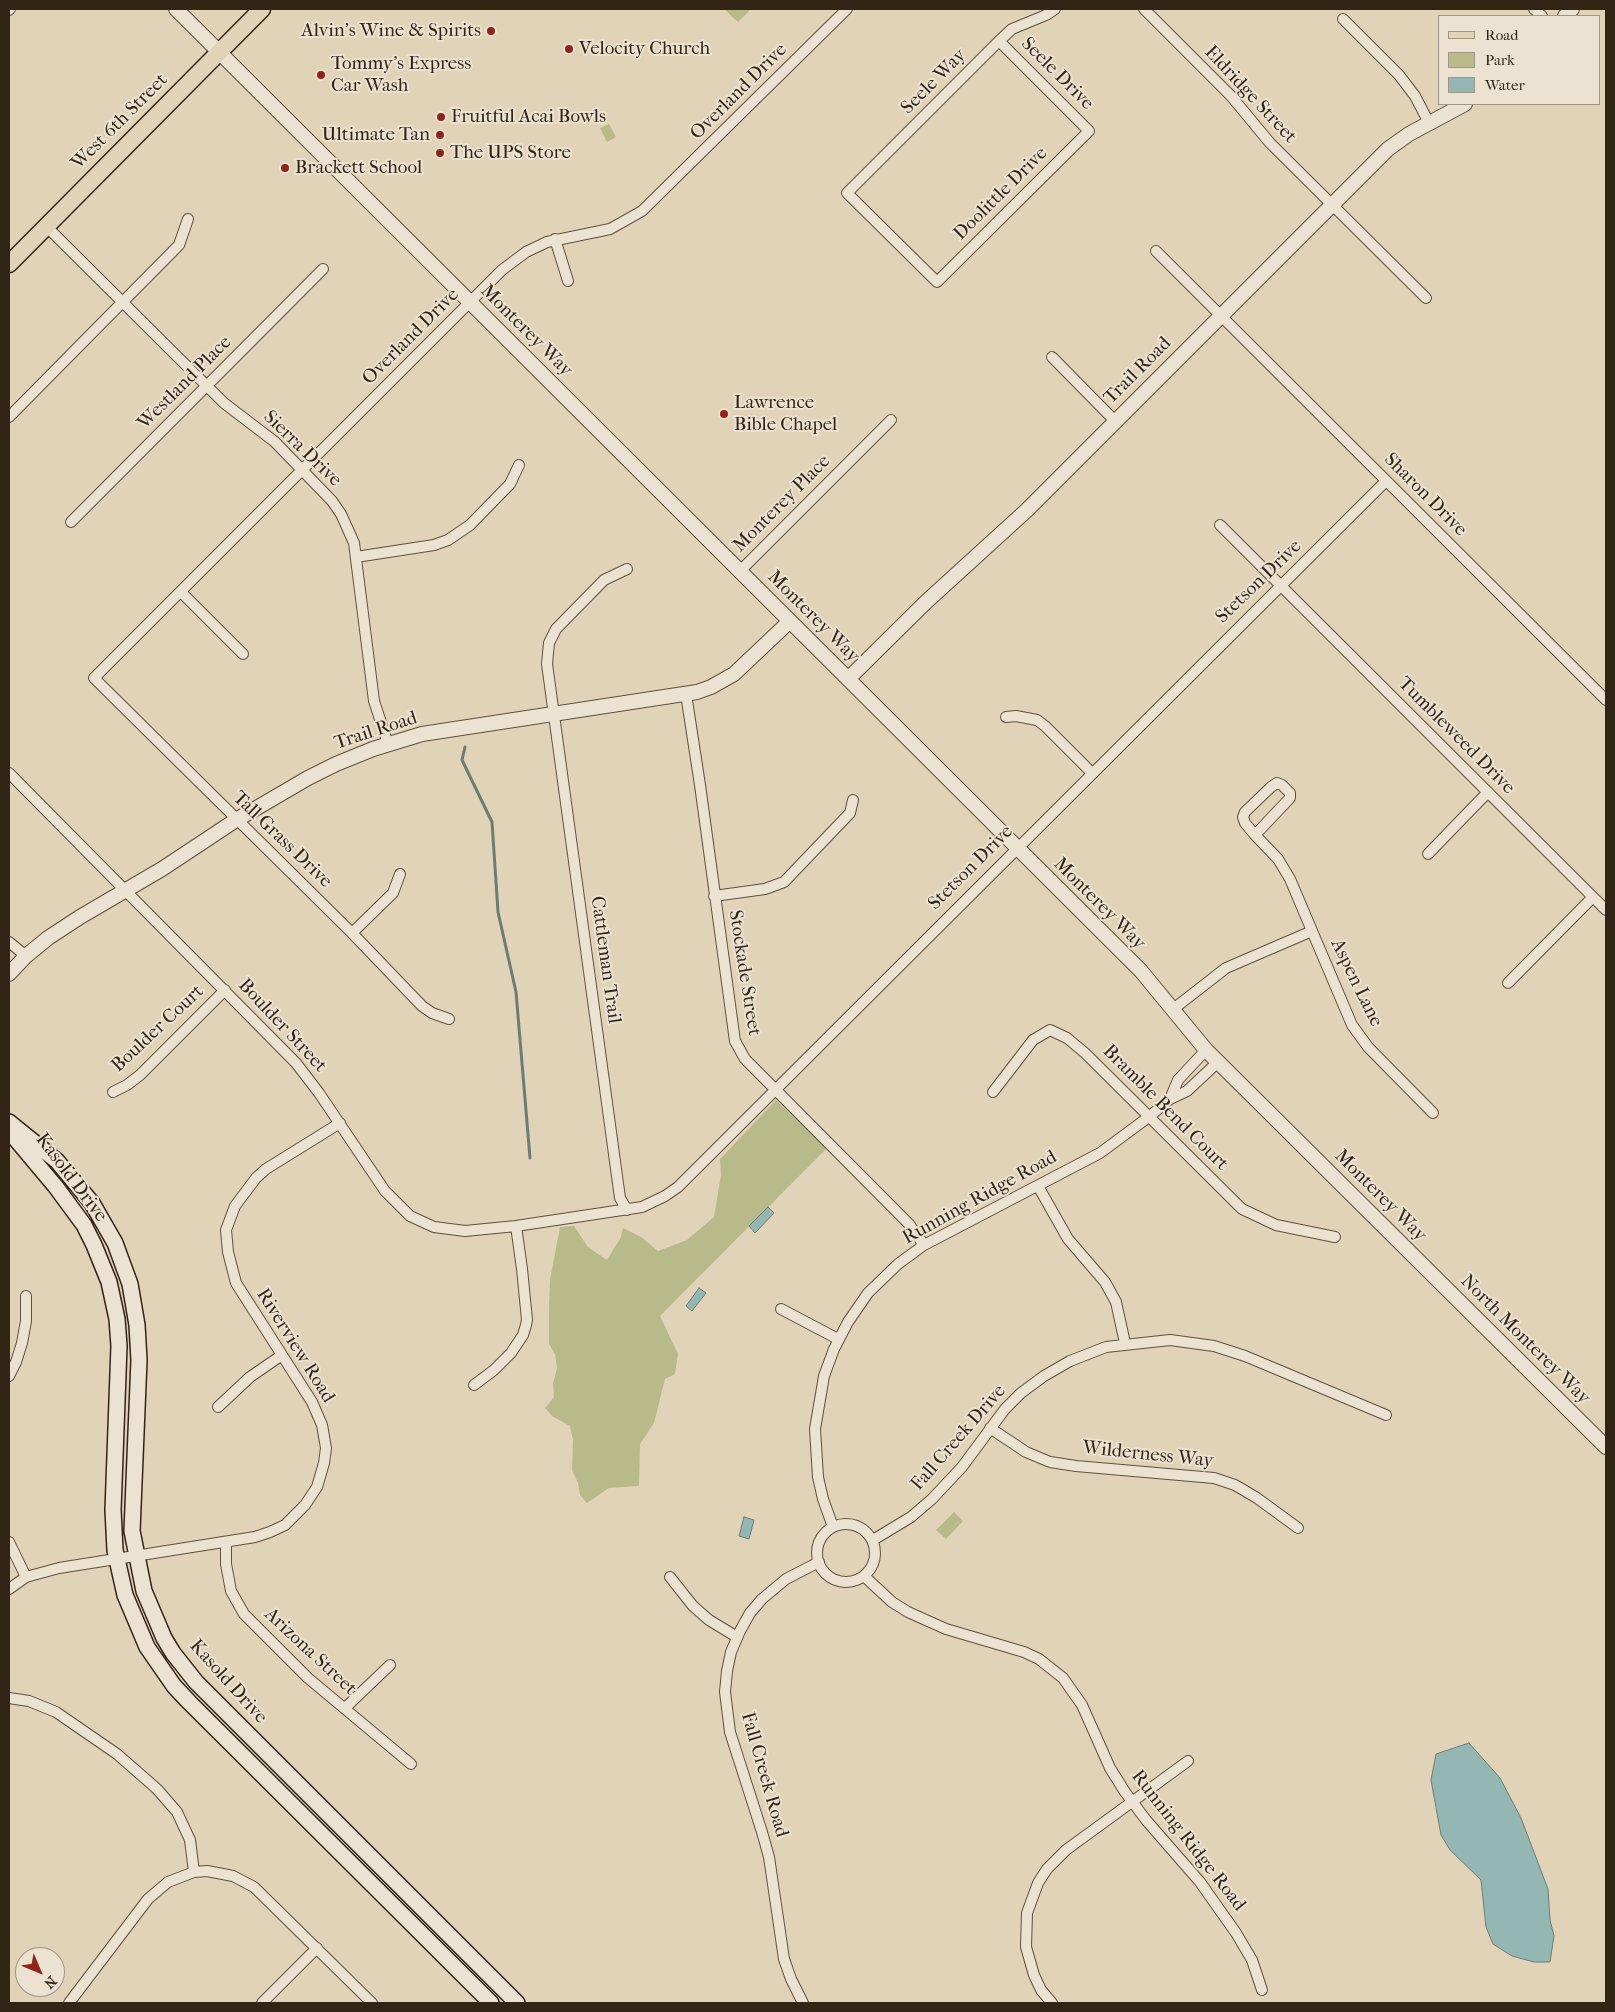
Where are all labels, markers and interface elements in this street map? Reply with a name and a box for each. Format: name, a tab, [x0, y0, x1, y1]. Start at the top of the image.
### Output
legend	[1438, 15, 1600, 105]
place label: Alvin's Wine & Spirits	[301, 20, 481, 42]
marker: Alvin's Wine & Spirits	[485, 25, 497, 37]
text: Road	[1485, 26, 1518, 44]
street label: Seele Drive	[1016, 33, 1098, 115]
place label: Velocity Church	[579, 38, 710, 60]
street label: Overland Drive	[686, 39, 792, 145]
street label: Eldridge Street	[1199, 42, 1301, 148]
marker: Velocity Church	[563, 43, 575, 55]
street label: Seele Way	[897, 45, 971, 119]
text: Park	[1485, 51, 1515, 69]
place label: Tommy's Express Car Wash	[331, 53, 471, 97]
street label: West 6th Street	[67, 69, 173, 175]
marker: Tommy's Express Car Wash	[315, 69, 327, 81]
text: Water	[1485, 76, 1525, 94]
place label: Fruitful Acai Bowls	[451, 106, 606, 128]
marker: Fruitful Acai Bowls	[435, 111, 447, 123]
place label: Ultimate Tan	[322, 124, 430, 146]
marker: Ultimate Tan	[434, 129, 446, 141]
place label: The UPS Store	[450, 142, 571, 164]
street label: Doolittle Drive	[949, 142, 1053, 246]
marker: The UPS Store	[434, 147, 446, 159]
place label: Brackett School	[295, 157, 422, 179]
marker: Brackett School	[279, 162, 291, 174]
street label: Monterey Way	[475, 280, 577, 382]
street label: Overland Drive	[358, 284, 464, 390]
street label: Westland Place	[133, 331, 237, 435]
street label: Trail Road	[1100, 333, 1176, 409]
place label: Lawrence Bible Chapel	[734, 392, 837, 436]
street label: Sierra Drive	[258, 406, 346, 492]
marker: Lawrence Bible Chapel	[718, 408, 730, 420]
street label: Sharon Drive	[1379, 449, 1471, 541]
street label: Monterey Place	[729, 451, 835, 557]
street label: Stetson Drive	[1211, 535, 1307, 629]
street label: Monterey Way	[762, 566, 864, 668]
street label: Tumbleweed Drive	[1393, 673, 1519, 799]
street label: Trail Road	[332, 707, 420, 755]
street label: Tall Grass Drive	[228, 787, 336, 893]
street label: Stetson Drive	[924, 821, 1018, 915]
street label: Monterey Way	[1048, 853, 1150, 955]
street label: Cattleman Trail	[585, 895, 625, 1025]
street label: Stockade Street	[723, 908, 765, 1038]
street label: Aspen Lane	[1325, 935, 1387, 1031]
street label: Boulder Street	[233, 974, 331, 1078]
street label: Boulder Court	[107, 981, 209, 1077]
street label: Bramble Bend Court	[1097, 1040, 1233, 1176]
street label: Kasold Drive	[30, 1129, 112, 1227]
street label: Monterey Way	[1329, 1145, 1431, 1247]
street label: Running Ridge Road	[899, 1146, 1061, 1250]
street label: North Monterey Way	[1455, 1270, 1595, 1410]
street label: Riverview Road	[251, 1285, 339, 1407]
street label: Fall Creek Drive	[907, 1380, 1011, 1496]
street label: Wilderness Way	[1081, 1437, 1215, 1473]
street label: Arizona Street	[259, 1603, 361, 1701]
street label: Kasold Drive	[184, 1635, 272, 1729]
street label: Fall Creek Road	[735, 1710, 793, 1840]
street label: Running Ridge Road	[1126, 1766, 1250, 1916]
north arrow	[15, 1947, 65, 1997]
text: N	[40, 1972, 60, 1992]

